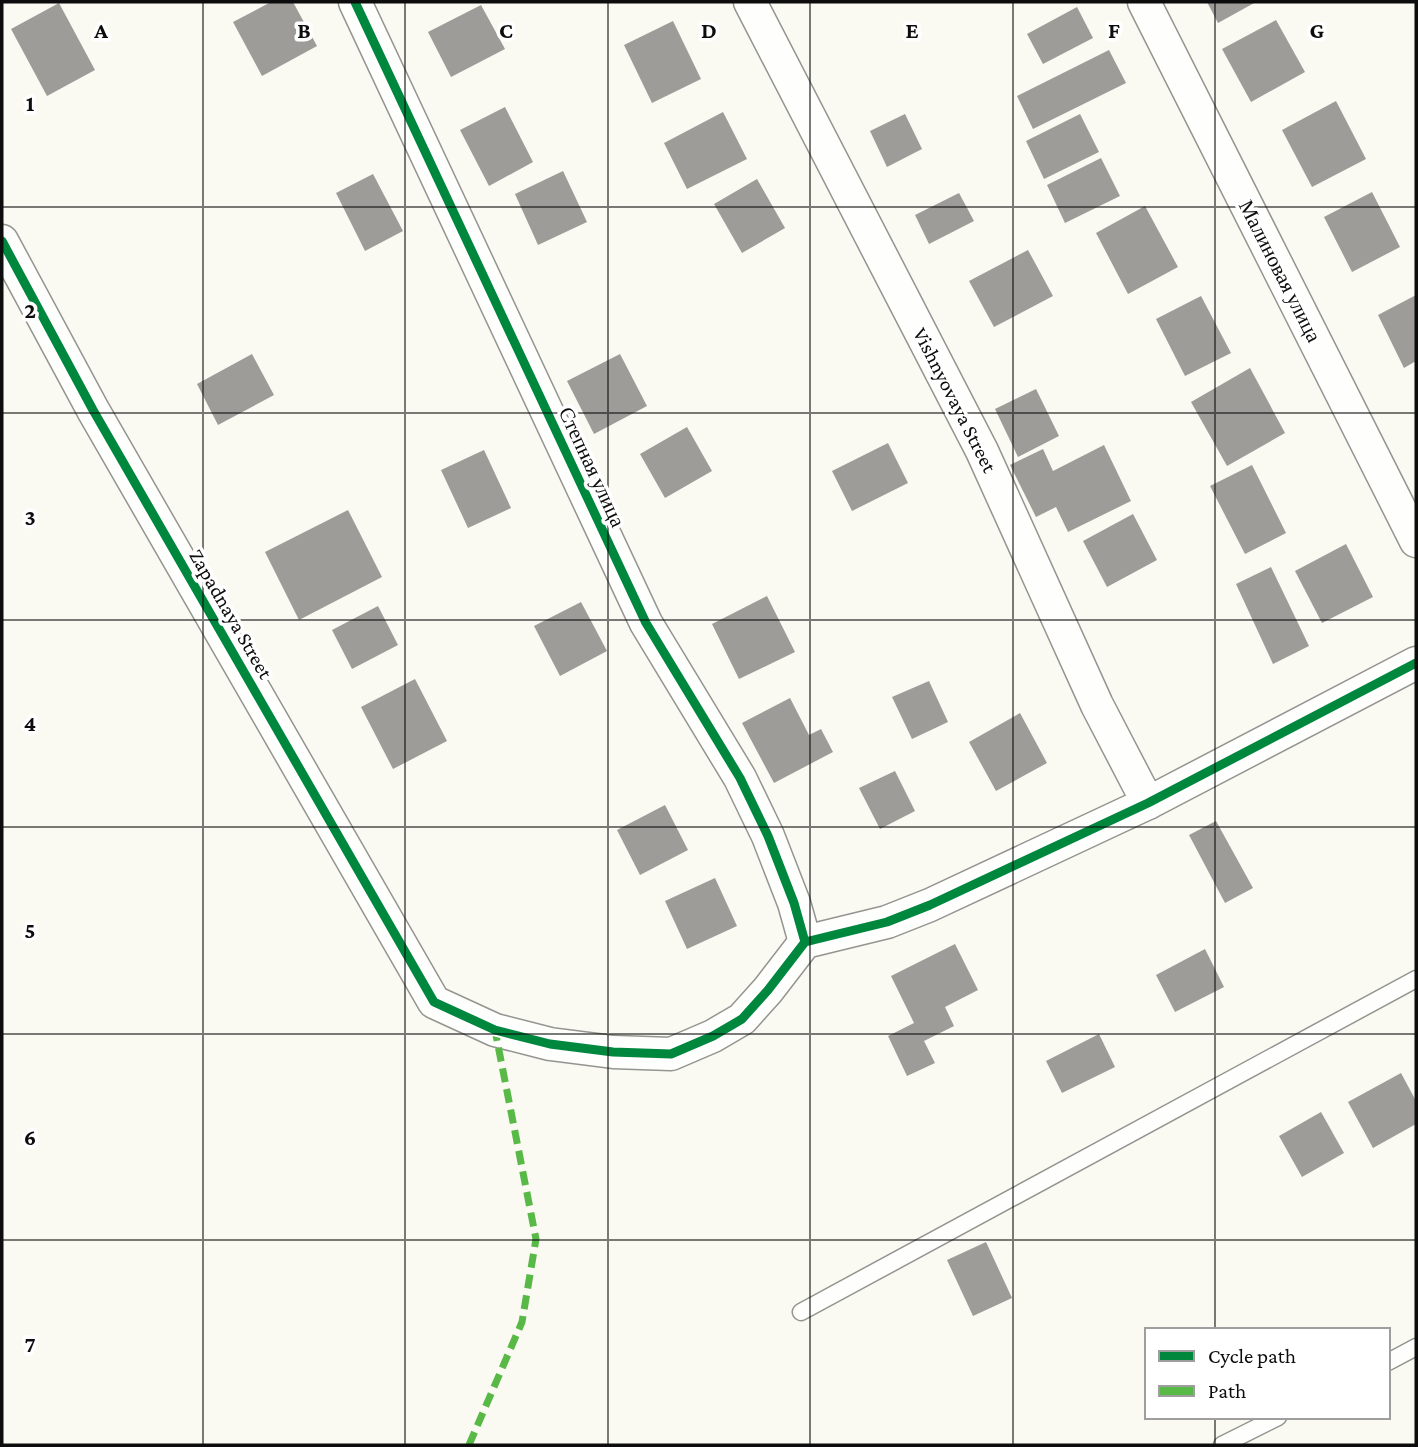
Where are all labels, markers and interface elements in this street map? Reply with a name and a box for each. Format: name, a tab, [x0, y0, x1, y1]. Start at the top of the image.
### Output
text: A	[93, 17, 108, 43]
text: B	[297, 17, 311, 43]
text: C	[499, 17, 513, 43]
text: D	[701, 17, 717, 43]
text: E	[905, 17, 919, 43]
text: F	[1108, 17, 1120, 43]
text: G	[1310, 17, 1325, 43]
text: 1	[26, 90, 35, 116]
street label: Малиновая улица	[1234, 196, 1326, 347]
text: 2	[24, 297, 36, 323]
street label: Vishnyovaya Street	[908, 324, 1002, 477]
street label: Степная улица	[554, 403, 631, 531]
text: 3	[24, 504, 36, 530]
street label: Zapadnaya Street	[184, 545, 278, 684]
text: 4	[24, 710, 36, 736]
text: 5	[24, 917, 36, 943]
text: 6	[24, 1124, 36, 1150]
legend	[1145, 1328, 1390, 1419]
text: 7	[24, 1331, 36, 1357]
text: Cycle path	[1208, 1344, 1296, 1368]
text: Path	[1208, 1379, 1246, 1403]

